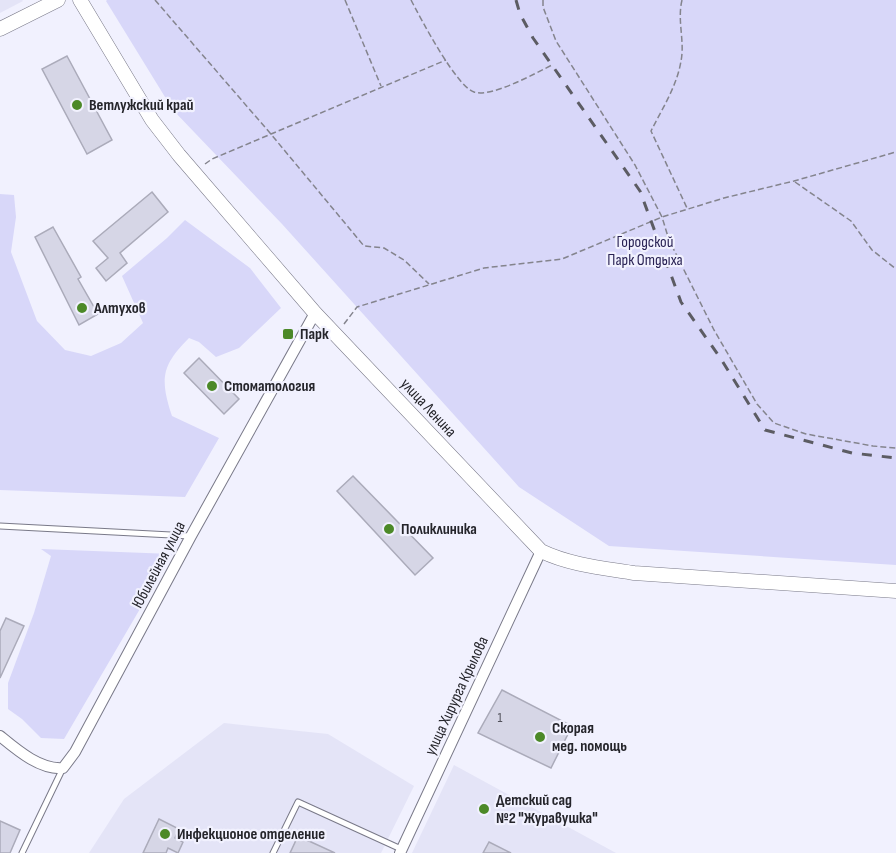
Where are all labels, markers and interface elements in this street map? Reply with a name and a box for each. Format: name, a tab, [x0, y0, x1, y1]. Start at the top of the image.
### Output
place label: Ветлужский край	[89, 96, 193, 115]
marker: Ветлужский край	[70, 98, 84, 112]
park label: Городской Парк Отдыха	[607, 233, 683, 270]
place label: Алтухов	[93, 299, 146, 318]
marker: Алтухов	[75, 301, 89, 315]
place label: Парк	[300, 325, 329, 344]
marker: Парк	[281, 327, 295, 341]
street label: улица Ленина	[396, 375, 460, 441]
place label: Стоматология	[224, 377, 315, 396]
marker: Стоматология	[205, 379, 219, 393]
street label: Юбилейная улица	[128, 518, 190, 612]
place label: Поликлиника	[401, 520, 477, 539]
marker: Поликлиника	[382, 522, 396, 536]
street label: улица Хирурга Крылова	[421, 634, 493, 758]
house number: 1	[498, 709, 503, 726]
place label: Скорая мед. помощь	[552, 719, 627, 756]
marker: Скорая мед. помощь	[533, 730, 547, 744]
place label: Детский сад №2 "Журавушка"	[496, 791, 598, 828]
marker: Детский сад №2 "Журавушка"	[477, 802, 491, 816]
place label: Инфекционое отделение	[177, 825, 325, 844]
marker: Инфекционое отделение	[158, 827, 172, 841]

